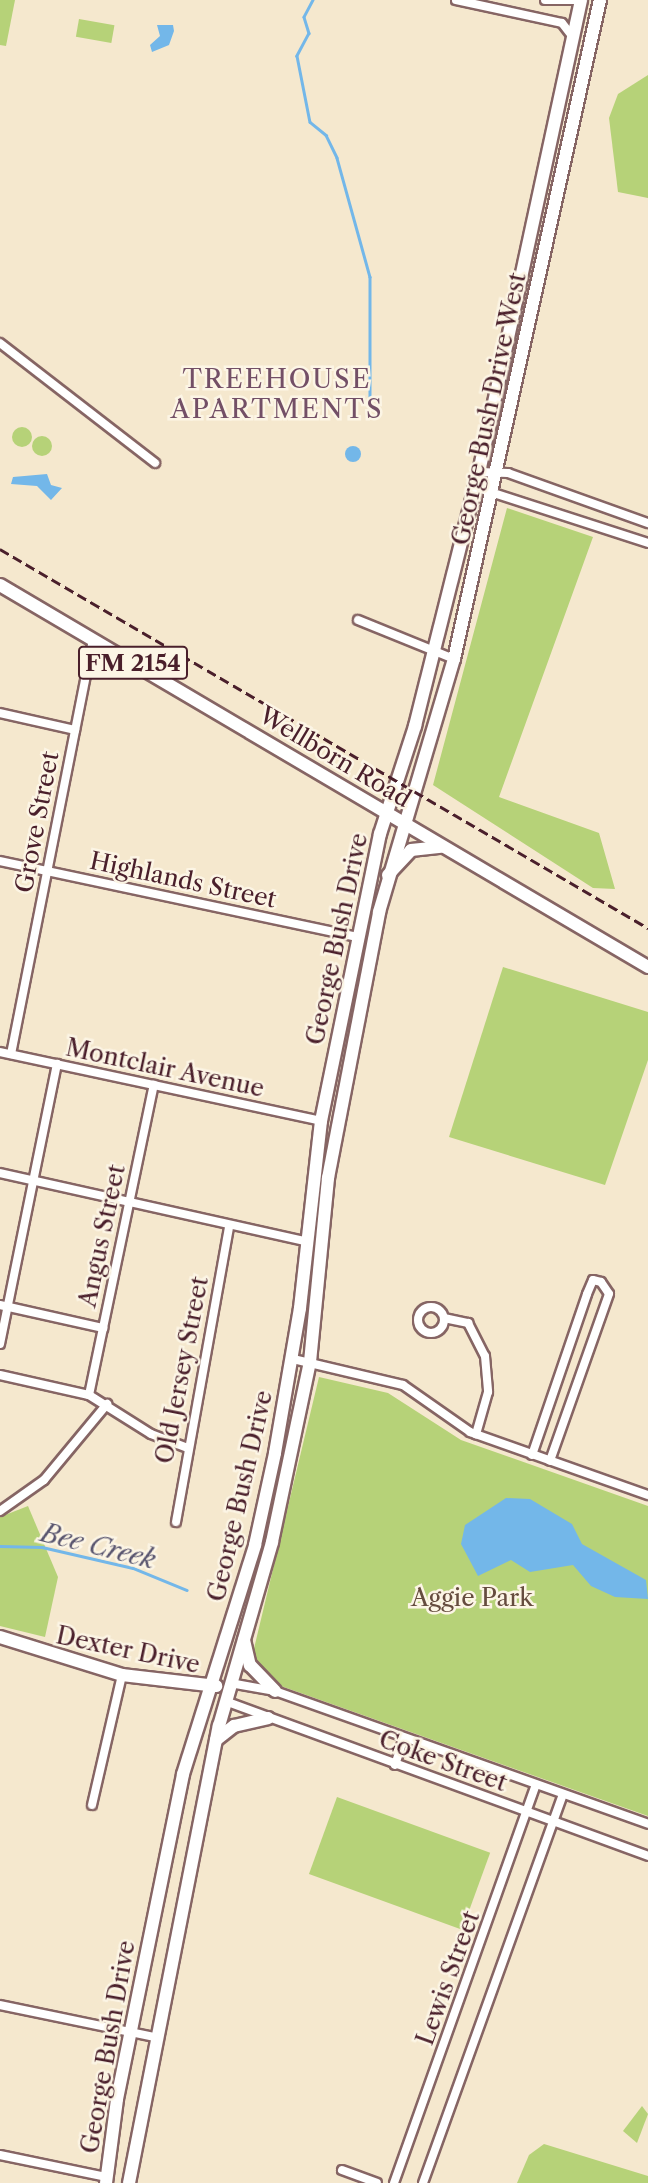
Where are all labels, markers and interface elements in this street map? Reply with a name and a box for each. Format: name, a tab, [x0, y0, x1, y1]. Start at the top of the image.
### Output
street label: George Bush Drive West	[446, 270, 532, 548]
district label: TREEHOUSE APARTMENTS	[172, 364, 382, 426]
road number: FM 2154	[77, 643, 189, 682]
street label: Wellborn Road	[254, 700, 416, 814]
street label: Grove Street	[9, 749, 65, 895]
street label: George Bush Drive	[300, 831, 374, 1047]
street label: Highlands Street	[87, 846, 279, 914]
street label: Montclair Avenue	[63, 1033, 267, 1103]
street label: Angus Street	[73, 1162, 131, 1310]
street label: Old Jersey Street	[150, 1274, 214, 1466]
street label: George Bush Drive	[202, 1388, 278, 1604]
water label: Bee Creek	[37, 1518, 159, 1576]
park label: Aggie Park	[411, 1584, 533, 1612]
street label: Dexter Drive	[53, 1621, 203, 1679]
street label: Coke Street	[375, 1725, 511, 1797]
street label: Lewis Street	[410, 1907, 486, 2049]
street label: George Bush Drive	[75, 1938, 141, 2156]

